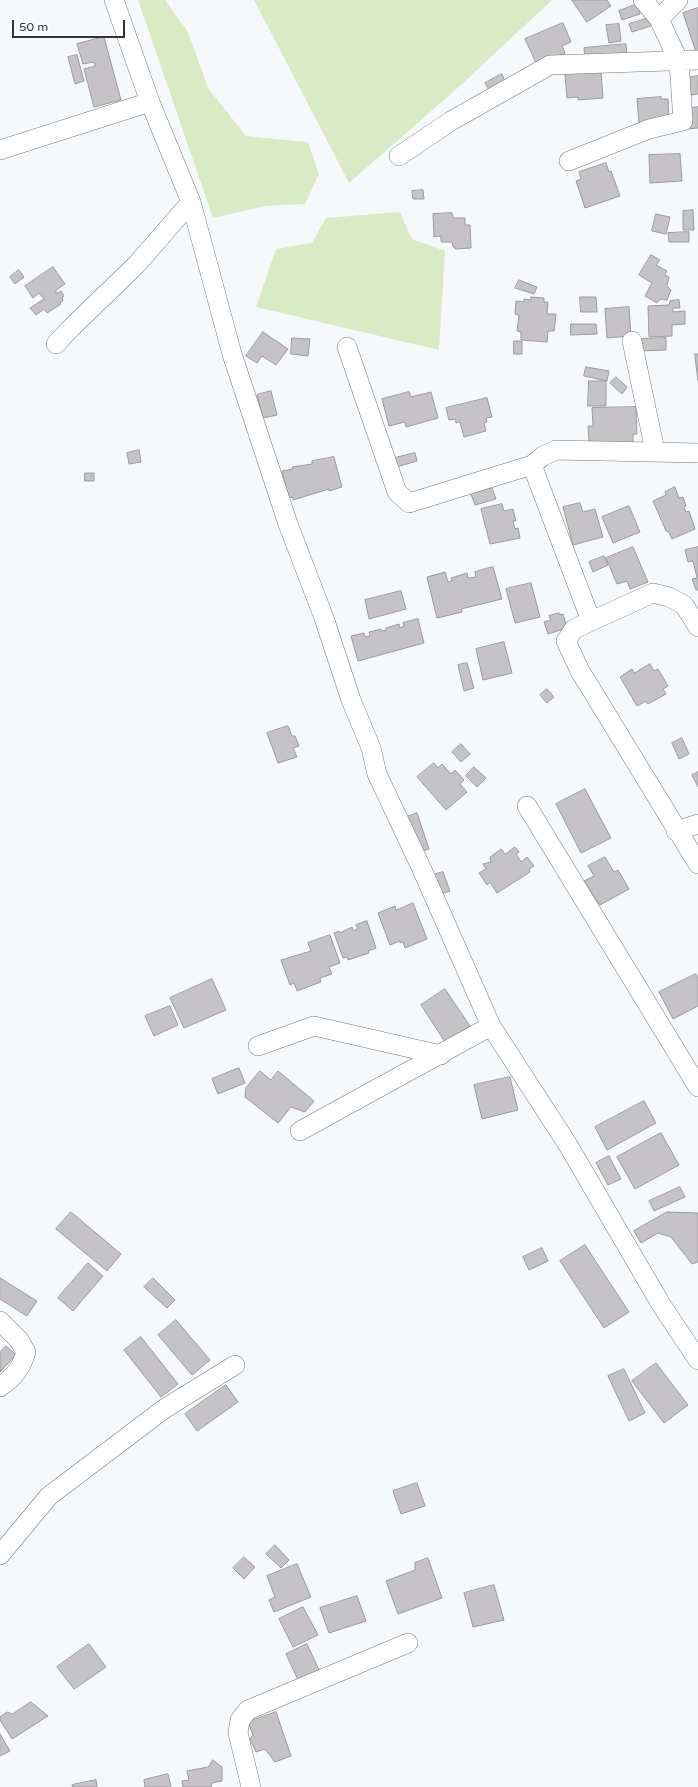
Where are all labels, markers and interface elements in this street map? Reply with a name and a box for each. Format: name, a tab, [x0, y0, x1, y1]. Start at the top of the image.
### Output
scale bar	[14, 12, 127, 38]
text: 50 m	[19, 20, 48, 34]

